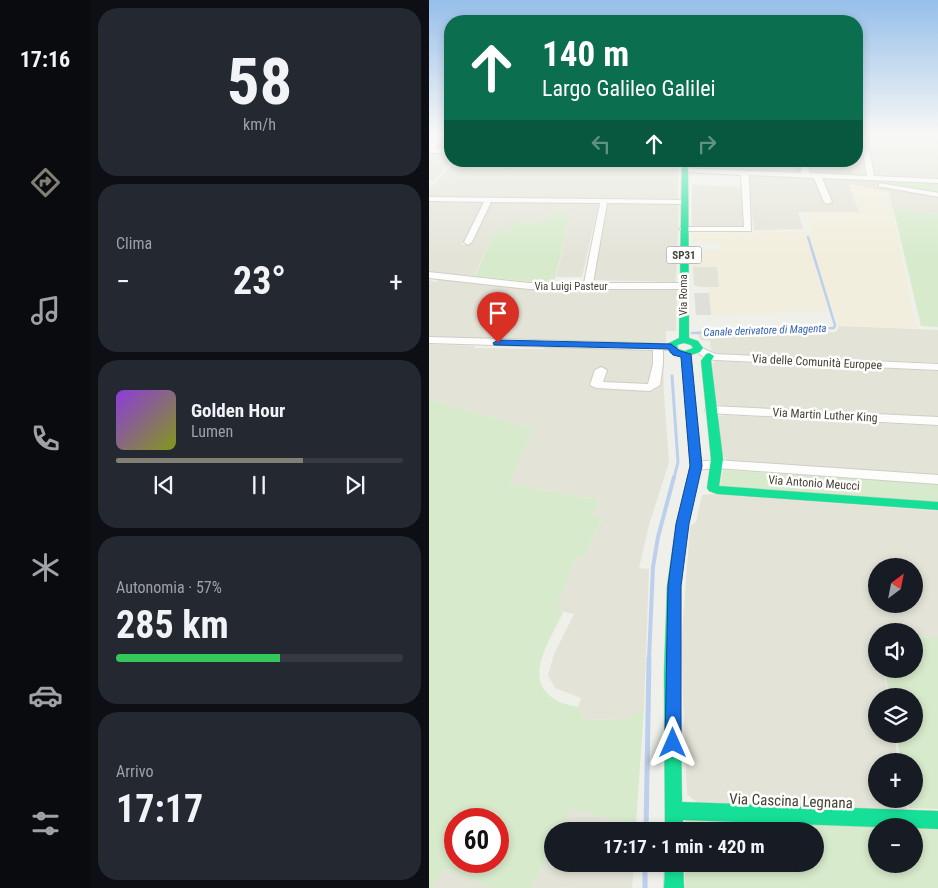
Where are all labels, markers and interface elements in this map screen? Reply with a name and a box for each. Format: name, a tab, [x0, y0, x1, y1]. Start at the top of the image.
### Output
text: 140 m	[542, 34, 629, 75]
icon: ahead	[459, 35, 524, 100]
text: 58	[227, 44, 292, 120]
text: 17:16	[20, 47, 70, 72]
text: Largo Galileo Galilei	[542, 76, 716, 101]
text: km/h	[243, 115, 276, 134]
icon: left	[587, 130, 615, 158]
icon: ahead	[640, 130, 668, 158]
icon: right	[693, 130, 721, 158]
icon: directions	[28, 165, 63, 200]
text: Clima	[116, 234, 152, 253]
road number: SP31	[667, 246, 701, 264]
text: 23°	[233, 259, 286, 303]
text: −	[116, 265, 130, 298]
text: +	[389, 265, 403, 298]
street label: Via Roma	[677, 274, 690, 316]
street label: Via Luigi Pasteur	[534, 280, 608, 293]
pin	[477, 292, 519, 343]
icon: music	[28, 293, 63, 328]
icon: arrive	[484, 299, 512, 327]
water label: Canale derivatore di Magenta	[703, 322, 827, 339]
street label: Via delle Comunità Europee	[752, 352, 883, 372]
text: Golden Hour	[191, 399, 285, 422]
street label: Via Martin Luther King	[772, 405, 878, 425]
icon: phone	[28, 421, 63, 456]
text: Lumen	[191, 422, 233, 441]
icon: previous	[150, 471, 178, 499]
icon: pause	[245, 471, 273, 499]
icon: next	[341, 471, 369, 499]
street label: Via Antonio Meucci	[768, 473, 860, 493]
icon: climate	[28, 550, 63, 585]
north arrow	[868, 558, 923, 612]
map controls	[868, 558, 923, 873]
text: Autonomia · 57%	[116, 578, 222, 597]
text: 285 km	[116, 603, 229, 647]
button: sound	[868, 623, 923, 678]
icon: car	[28, 678, 63, 713]
button: layers	[868, 688, 923, 743]
position arrow	[646, 716, 698, 768]
button: +	[868, 753, 923, 808]
text: Arrivo	[116, 762, 153, 781]
text: 17:17	[116, 787, 203, 831]
street label: Via Cascina Legnana	[729, 790, 853, 812]
icon: filters	[28, 806, 63, 841]
speed limit sign: 60	[444, 808, 509, 873]
button: −	[868, 818, 923, 873]
text: 17:17 · 1 min · 420 m	[603, 835, 765, 858]

